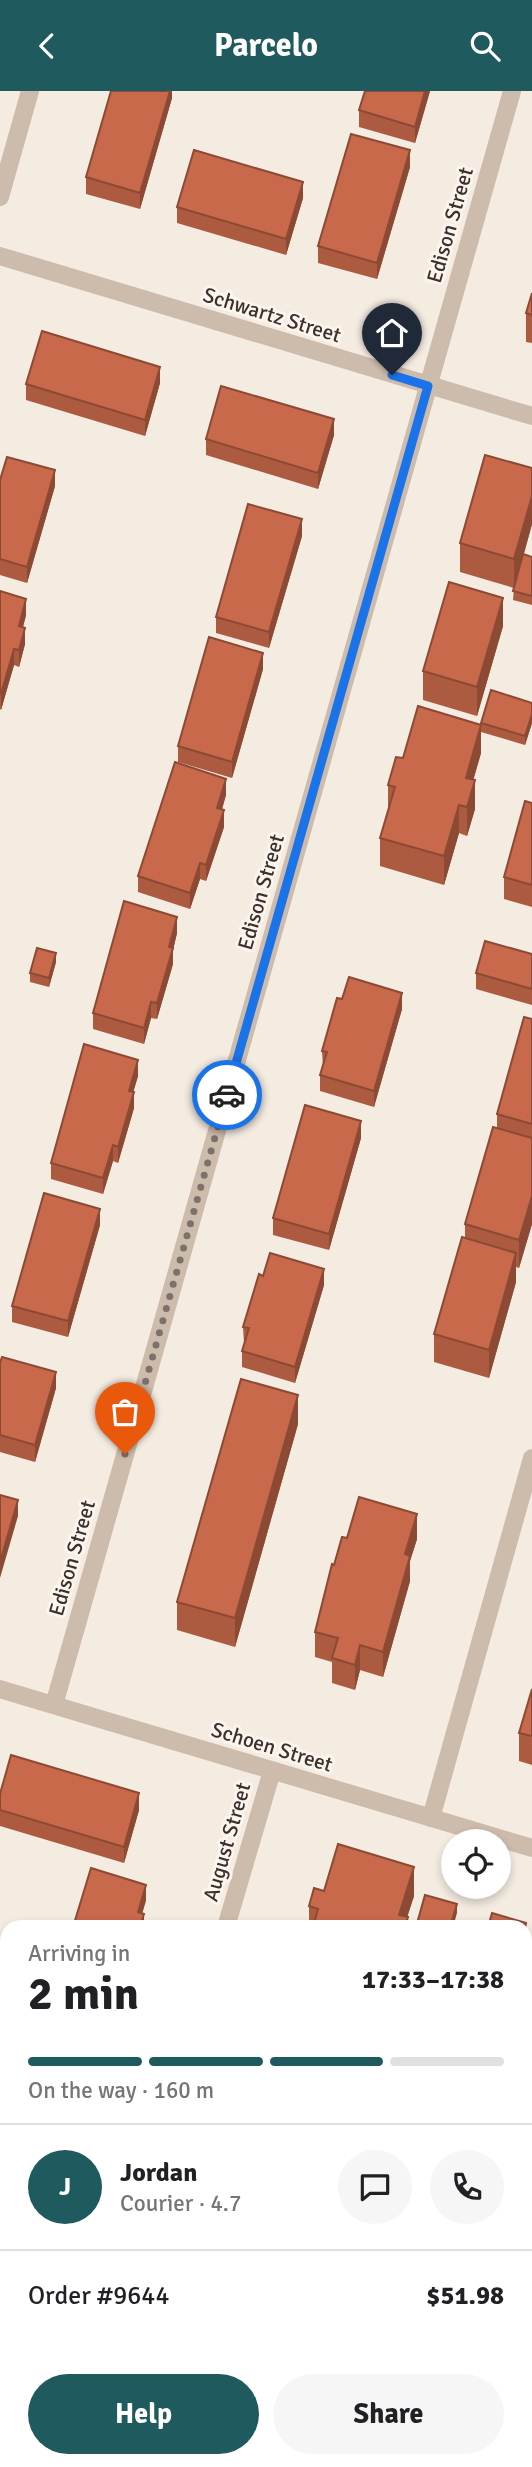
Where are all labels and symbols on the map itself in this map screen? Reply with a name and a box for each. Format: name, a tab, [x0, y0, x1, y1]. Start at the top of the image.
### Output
street label: Edison Street	[421, 164, 479, 286]
street label: Schwartz Street	[200, 282, 344, 348]
pin	[362, 303, 422, 375]
street label: Edison Street	[232, 831, 290, 953]
courier	[192, 1060, 262, 1130]
pin	[95, 1382, 155, 1454]
street label: Edison Street	[43, 1497, 101, 1619]
street label: Schoen Street	[208, 1716, 336, 1778]
street label: August Street	[198, 1780, 256, 1904]

